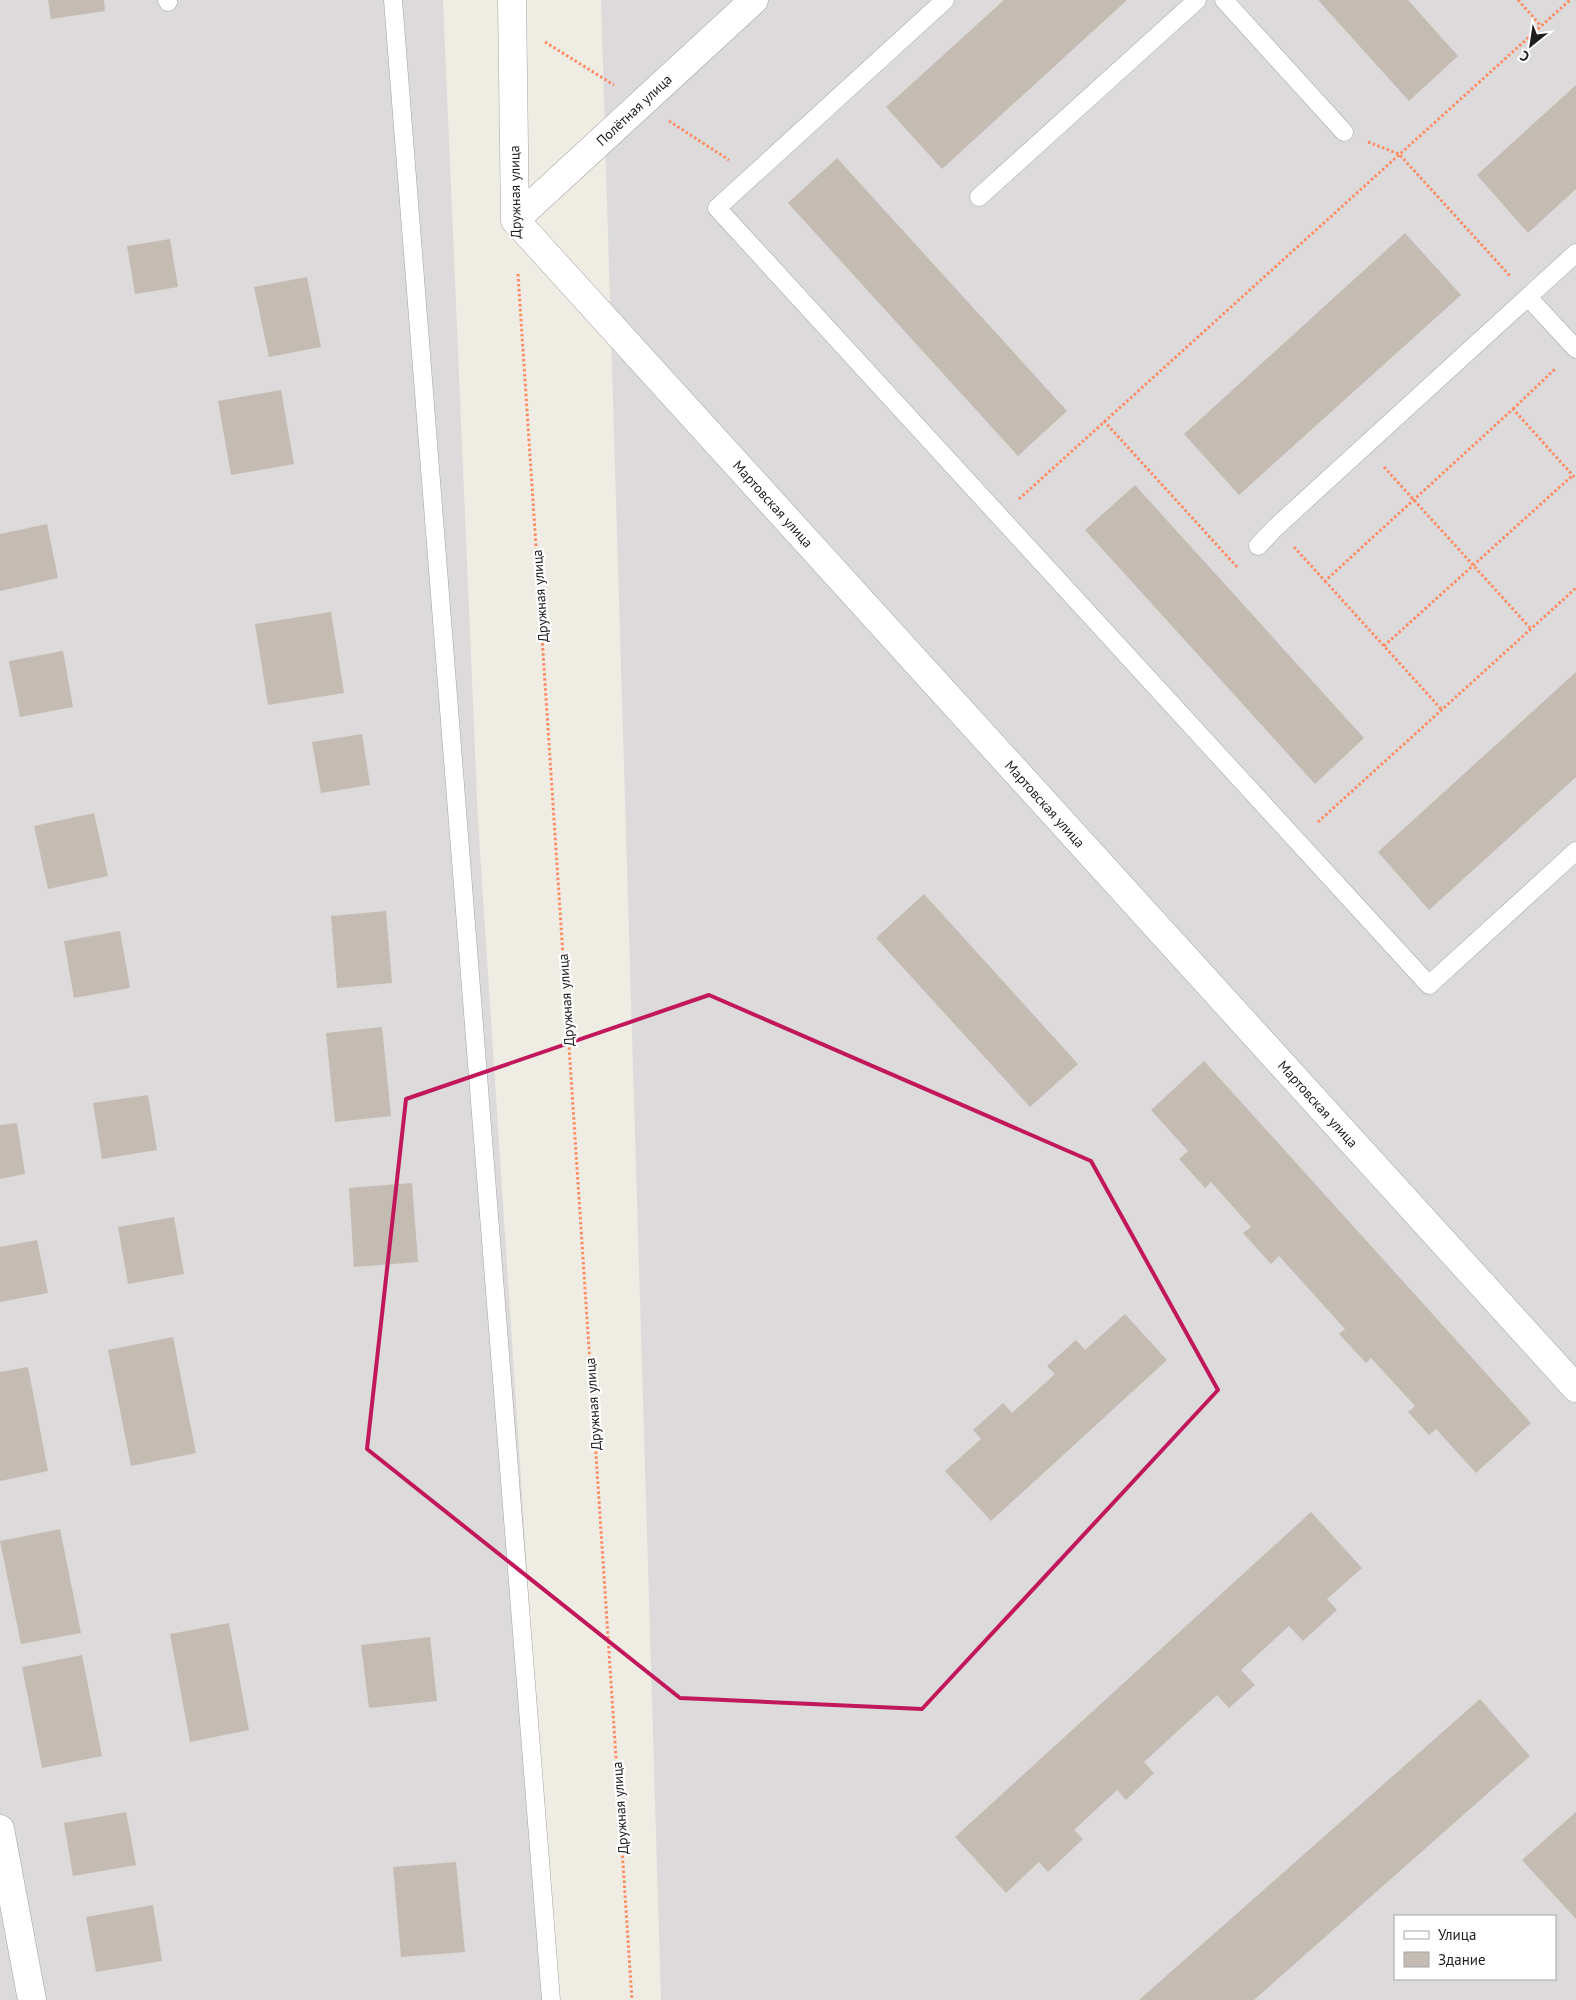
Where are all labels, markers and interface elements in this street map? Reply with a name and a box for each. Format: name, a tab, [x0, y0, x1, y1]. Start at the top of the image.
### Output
north arrow	[1506, 20, 1556, 70]
text: С	[1516, 46, 1532, 66]
street label: Полётная улица	[592, 70, 676, 150]
street label: Дружная улица	[505, 145, 525, 239]
street label: Мартовская улица	[729, 457, 817, 551]
street label: Дружная улица	[528, 549, 552, 643]
street label: Мартовская улица	[1001, 757, 1089, 851]
street label: Дружная улица	[554, 953, 578, 1047]
street label: Мартовская улица	[1274, 1057, 1362, 1151]
street label: Дружная улица	[581, 1357, 605, 1451]
street label: Дружная улица	[608, 1761, 632, 1855]
legend	[1394, 1915, 1556, 1980]
text: Улица	[1438, 1925, 1476, 1944]
text: Здание	[1438, 1950, 1486, 1969]

